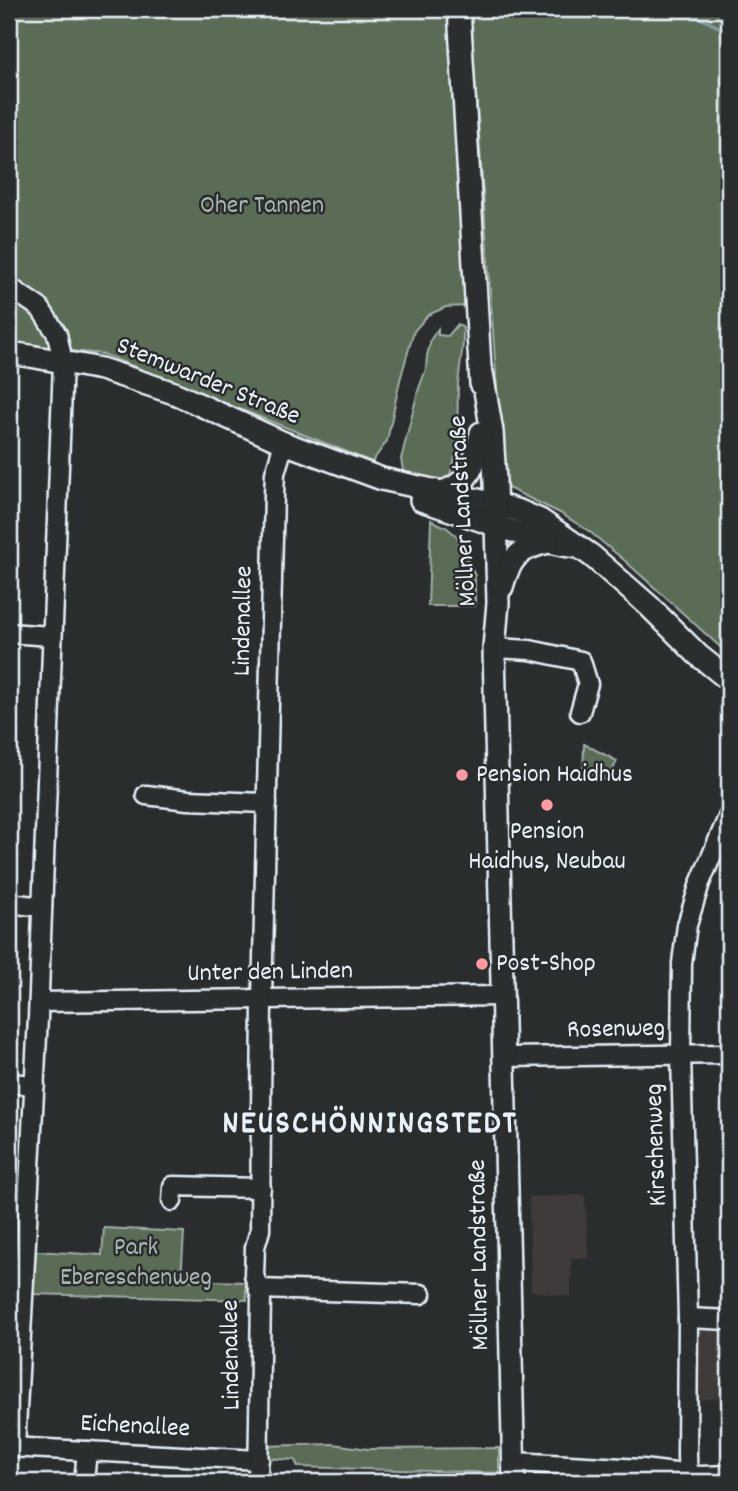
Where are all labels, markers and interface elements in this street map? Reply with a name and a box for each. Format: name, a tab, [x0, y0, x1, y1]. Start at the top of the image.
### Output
park label: Oher Tannen	[200, 188, 324, 225]
street label: Stemwarder Straße	[111, 328, 305, 436]
street label: Möllner Landstraße	[441, 414, 487, 608]
street label: Lindenallee	[225, 565, 263, 677]
place label: Pension Haidhus	[476, 757, 633, 794]
marker: Pension Haidhus	[454, 767, 470, 783]
marker: Pension Haidhus, Neubau	[539, 797, 555, 813]
place label: Pension Haidhus, Neubau	[468, 814, 626, 881]
place label: Post-Shop	[496, 946, 596, 983]
street label: Unter den Linden	[187, 953, 353, 993]
marker: Post-Shop	[474, 956, 490, 972]
street label: Rosenweg	[567, 1011, 665, 1049]
street label: Kirschenweg	[636, 1083, 678, 1207]
district label: NEUSCHÖNNINGSTEDT	[222, 1102, 518, 1149]
street label: Möllner Landstraße	[460, 1159, 500, 1351]
park label: Park Ebereschenweg	[60, 1230, 212, 1297]
street label: Lindenallee	[213, 1299, 251, 1411]
street label: Eichenallee	[79, 1406, 191, 1448]

